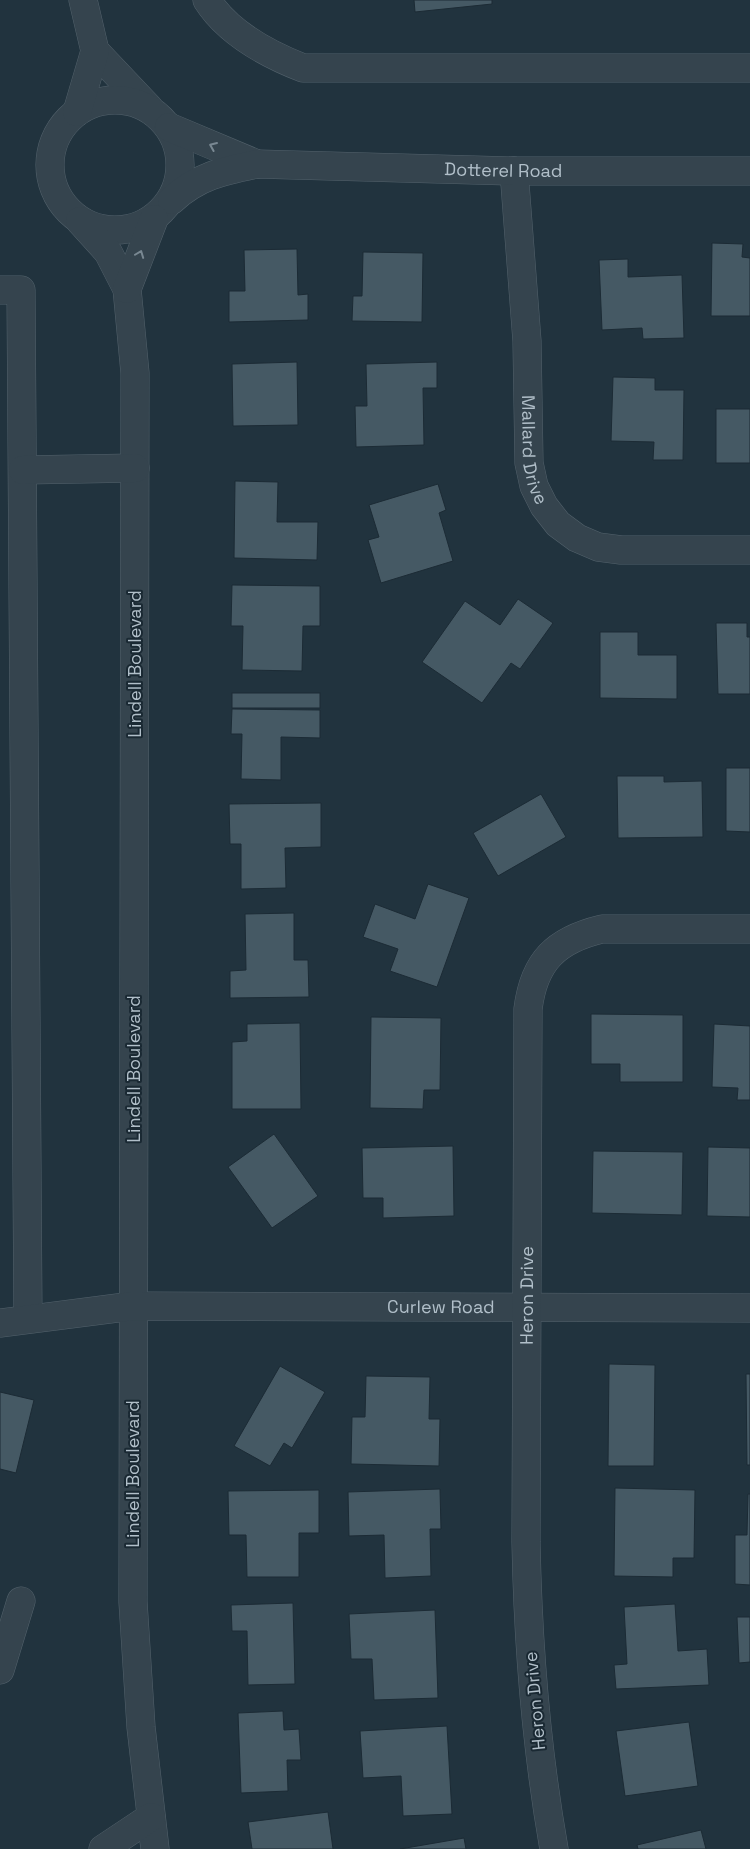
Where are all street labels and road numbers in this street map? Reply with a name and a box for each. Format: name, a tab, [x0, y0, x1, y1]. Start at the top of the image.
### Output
street label: Dotterel Road	[444, 157, 562, 182]
street label: Mallard Drive	[517, 395, 553, 508]
street label: Lindell Boulevard	[123, 590, 146, 738]
street label: Lindell Boulevard	[122, 995, 145, 1143]
street label: Heron Drive	[515, 1246, 538, 1345]
street label: Curlew Road	[387, 1295, 495, 1318]
street label: Lindell Boulevard	[121, 1400, 144, 1548]
street label: Heron Drive	[519, 1651, 550, 1751]

